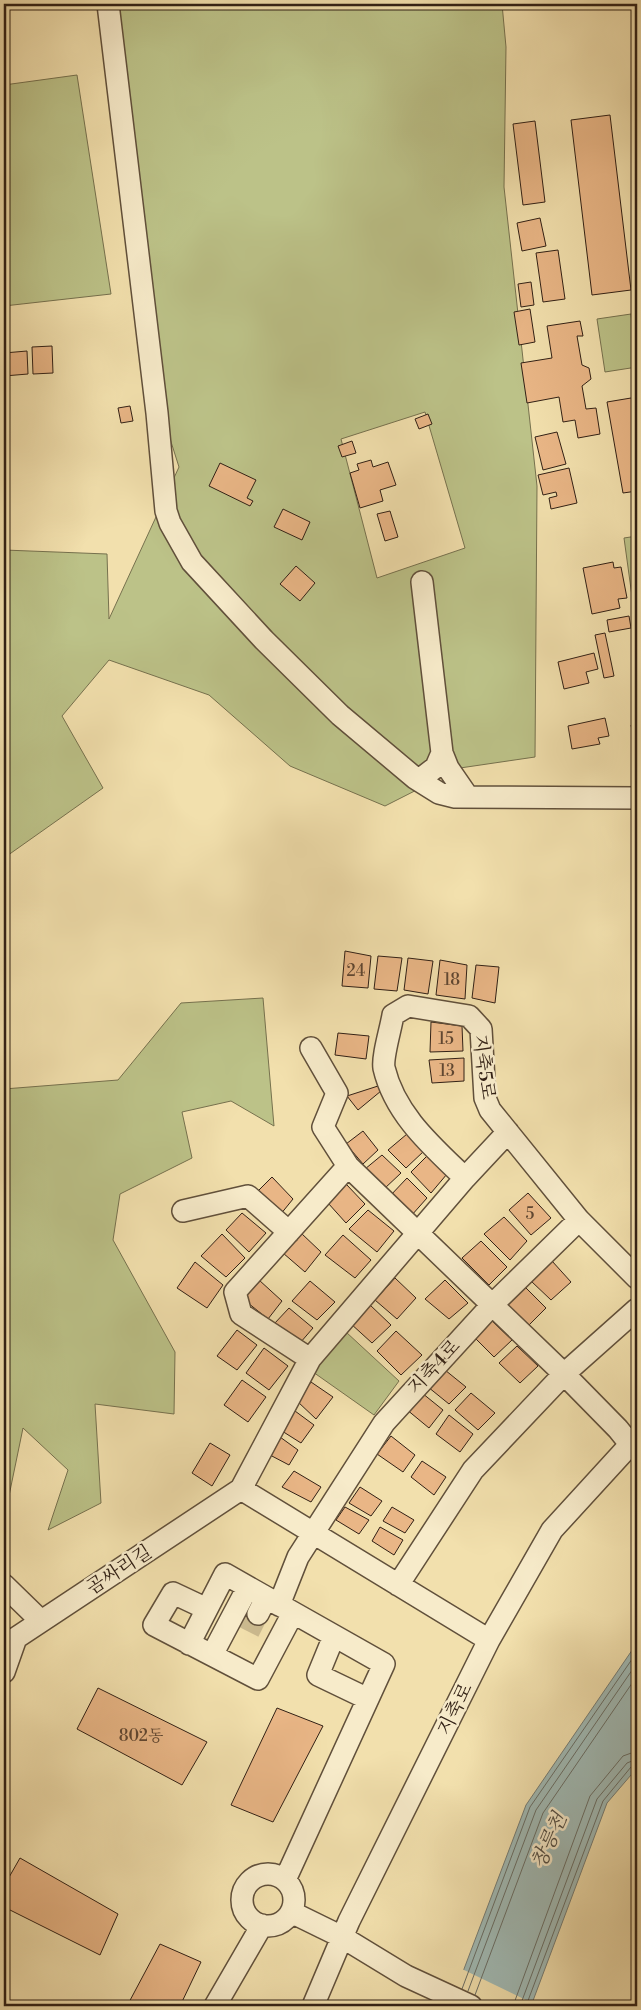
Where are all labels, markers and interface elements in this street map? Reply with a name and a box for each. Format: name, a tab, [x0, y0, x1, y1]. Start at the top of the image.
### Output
house number: 24	[347, 961, 366, 981]
house number: 18	[444, 970, 460, 990]
house number: 15	[438, 1029, 454, 1049]
street label: 지축5로	[468, 1033, 500, 1101]
house number: 13	[439, 1061, 455, 1081]
house number: 5	[526, 1204, 535, 1224]
street label: 지축4로	[403, 1335, 465, 1399]
street label: 곰싸리길	[82, 1540, 156, 1600]
street label: 지축로	[432, 1679, 478, 1739]
house number: 802동	[119, 1726, 164, 1746]
water label: 창릉천	[527, 1808, 574, 1873]

